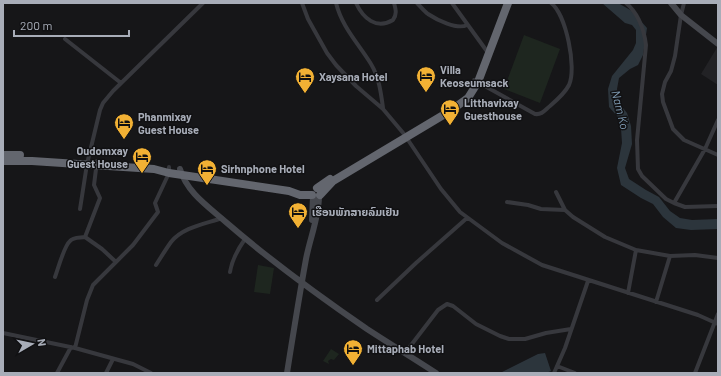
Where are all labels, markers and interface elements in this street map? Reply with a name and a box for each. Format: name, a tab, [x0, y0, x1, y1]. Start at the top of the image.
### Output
scale bar	[14, 12, 129, 38]
text: 200 m	[20, 18, 52, 32]
place label: Villa Keoseumsack	[440, 63, 509, 89]
hotel icon: Villa Keoseumsack	[415, 65, 437, 93]
hotel icon: Xaysana Hotel	[294, 66, 316, 94]
place label: Xaysana Hotel	[319, 70, 388, 83]
water label: Nam Ko	[609, 89, 633, 131]
place label: Litthavixay Guesthouse	[464, 96, 522, 122]
hotel icon: Litthavixay Guesthouse	[439, 98, 461, 126]
place label: Phanmixay Guest House	[138, 110, 199, 136]
hotel icon: Phanmixay Guest House	[113, 112, 135, 140]
place label: Oudomxay Guest House	[67, 144, 128, 170]
hotel icon: Oudomxay Guest House	[131, 146, 153, 174]
hotel icon: Sirhnphone Hotel	[196, 158, 218, 186]
place label: Sirhnphone Hotel	[221, 162, 305, 175]
hotel icon: ເຮືອນພັກສາຍລົມເຢັນ	[287, 201, 309, 229]
place label: ເຮືອນພັກສາຍລົມເຢັນ	[312, 205, 399, 218]
north arrow	[12, 324, 52, 364]
text: N	[35, 338, 49, 347]
hotel icon: Mittaphab Hotel	[342, 338, 364, 366]
place label: Mittaphab Hotel	[367, 342, 444, 355]

